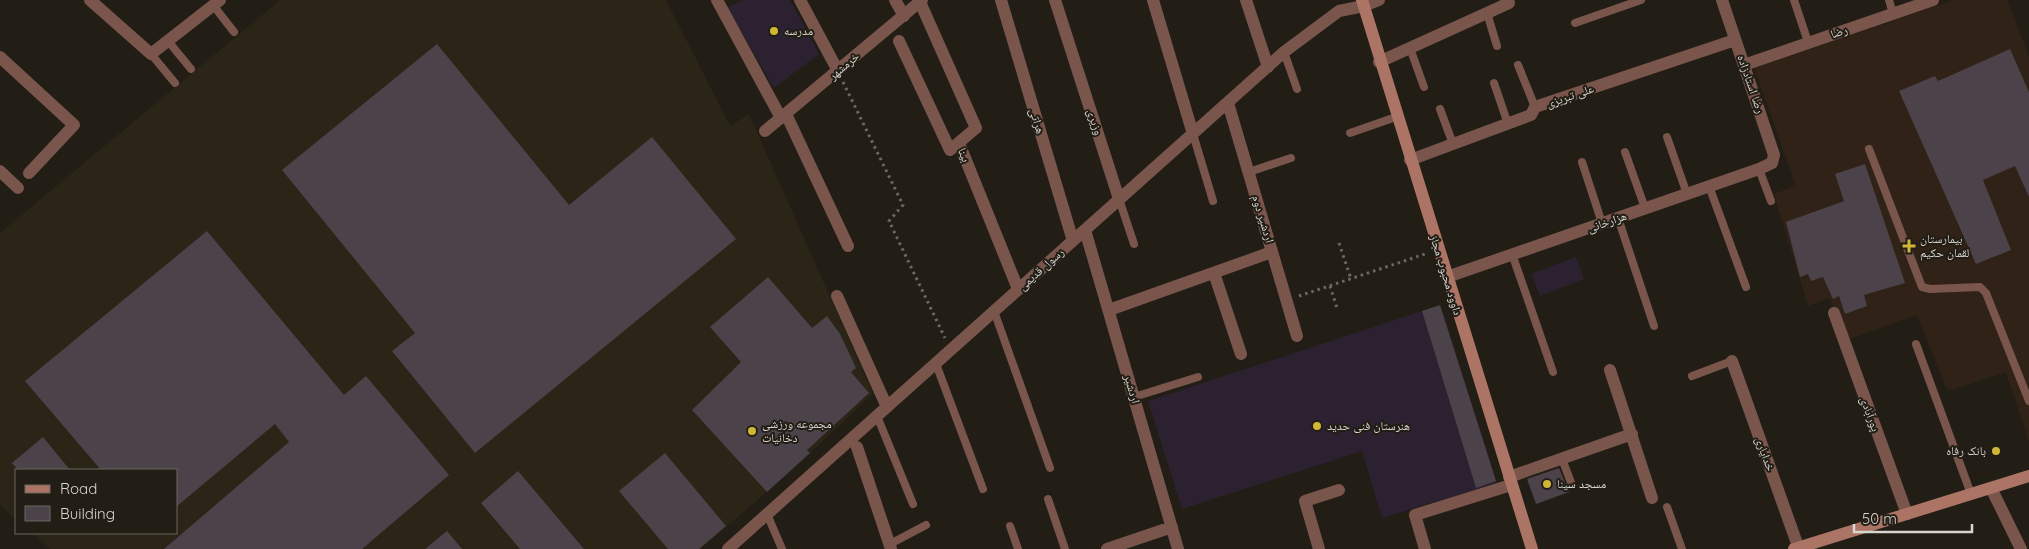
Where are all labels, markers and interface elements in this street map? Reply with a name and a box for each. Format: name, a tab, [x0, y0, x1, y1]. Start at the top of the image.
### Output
street label: رضا	[1828, 22, 1850, 41]
place label: مدرسه	[784, 23, 813, 38]
marker: مدرسه	[768, 25, 780, 37]
street label: خرمشهر	[825, 48, 862, 83]
street label: رضا استادزاده	[1734, 53, 1769, 115]
street label: علی تبریزی	[1544, 80, 1596, 111]
street label: هراتی	[1026, 106, 1048, 136]
street label: وزیری	[1084, 107, 1107, 137]
street label: بینا	[955, 145, 974, 164]
street label: اردشیر دوم	[1248, 193, 1278, 245]
street label: هزارخانی	[1585, 208, 1628, 235]
place label: بیمارستان لقمان حکیم	[1920, 231, 1969, 261]
street label: داوود محبوب مجاز	[1426, 232, 1466, 317]
marker: بیمارستان لقمان حکیم	[1902, 239, 1916, 253]
street label: رسول قدیمی	[1015, 244, 1067, 293]
street label: اردشیر	[1121, 372, 1144, 405]
street label: پورآبادی	[1857, 394, 1884, 434]
place label: مجموعه ورزشی دخانیات	[762, 416, 832, 445]
place label: هنرستان فنی حدید	[1327, 418, 1410, 433]
marker: هنرستان فنی حدید	[1311, 420, 1323, 432]
marker: مجموعه ورزشی دخانیات	[746, 425, 758, 437]
street label: خدایاری	[1752, 435, 1779, 473]
place label: بانک رفاه	[1946, 443, 1986, 458]
marker: بانک رفاه	[1990, 445, 2002, 457]
legend	[15, 469, 178, 534]
place label: مسجد سینا	[1557, 476, 1606, 491]
marker: مسجد سینا	[1541, 478, 1553, 490]
text: Road	[60, 479, 97, 498]
scale bar	[1854, 502, 1972, 534]
text: Building	[60, 504, 115, 523]
text: 50 m	[1862, 509, 1897, 528]

